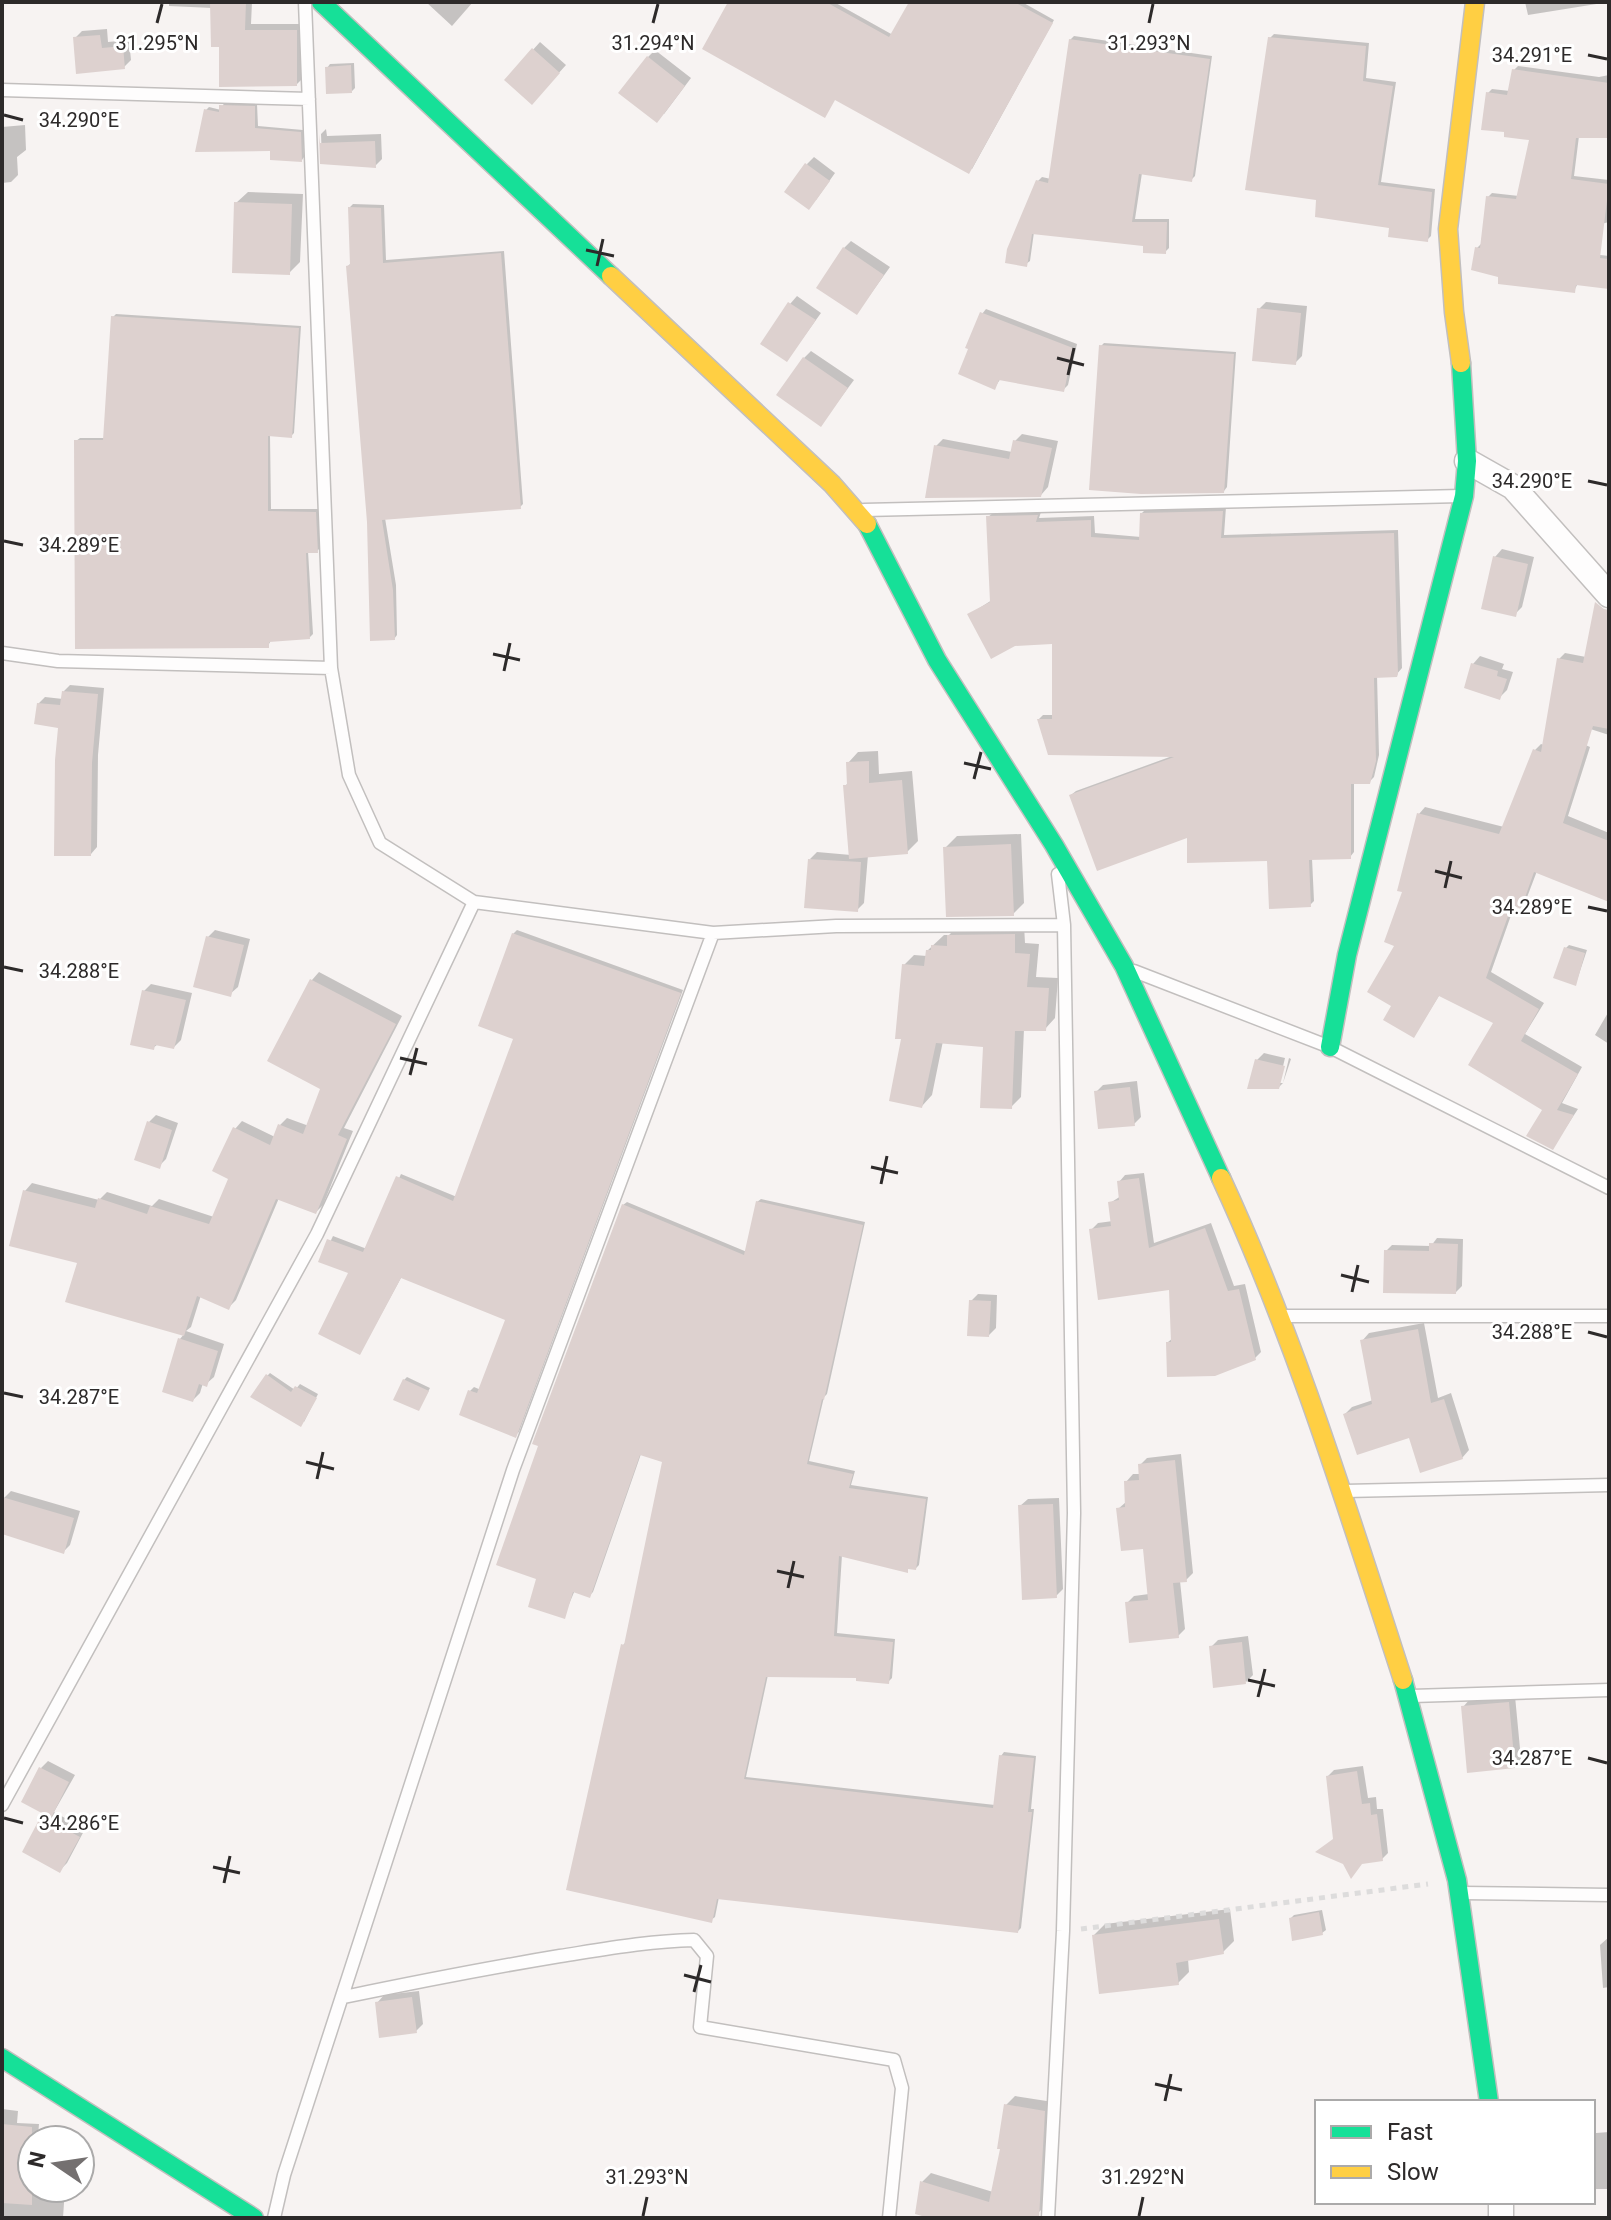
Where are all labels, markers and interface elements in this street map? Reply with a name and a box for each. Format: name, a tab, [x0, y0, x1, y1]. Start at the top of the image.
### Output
text: 31.295°N	[115, 31, 199, 55]
text: 31.294°N	[611, 31, 695, 55]
text: 31.293°N	[1107, 31, 1191, 55]
text: 34.291°E	[1492, 43, 1572, 67]
text: 34.290°E	[39, 108, 119, 132]
text: 34.290°E	[1492, 469, 1572, 493]
text: 34.289°E	[39, 533, 119, 557]
text: 34.289°E	[1492, 895, 1572, 919]
text: 34.288°E	[39, 959, 119, 983]
text: 34.288°E	[1492, 1320, 1572, 1344]
text: 34.287°E	[39, 1385, 119, 1409]
text: 34.287°E	[1492, 1746, 1572, 1770]
text: 34.286°E	[39, 1811, 119, 1835]
legend	[1315, 2100, 1595, 2204]
text: Fast	[1387, 2118, 1433, 2146]
north arrow	[16, 2124, 96, 2204]
text: N	[23, 2149, 51, 2170]
text: Slow	[1387, 2158, 1439, 2186]
text: 31.293°N	[605, 2165, 689, 2189]
text: 31.292°N	[1101, 2165, 1185, 2189]

